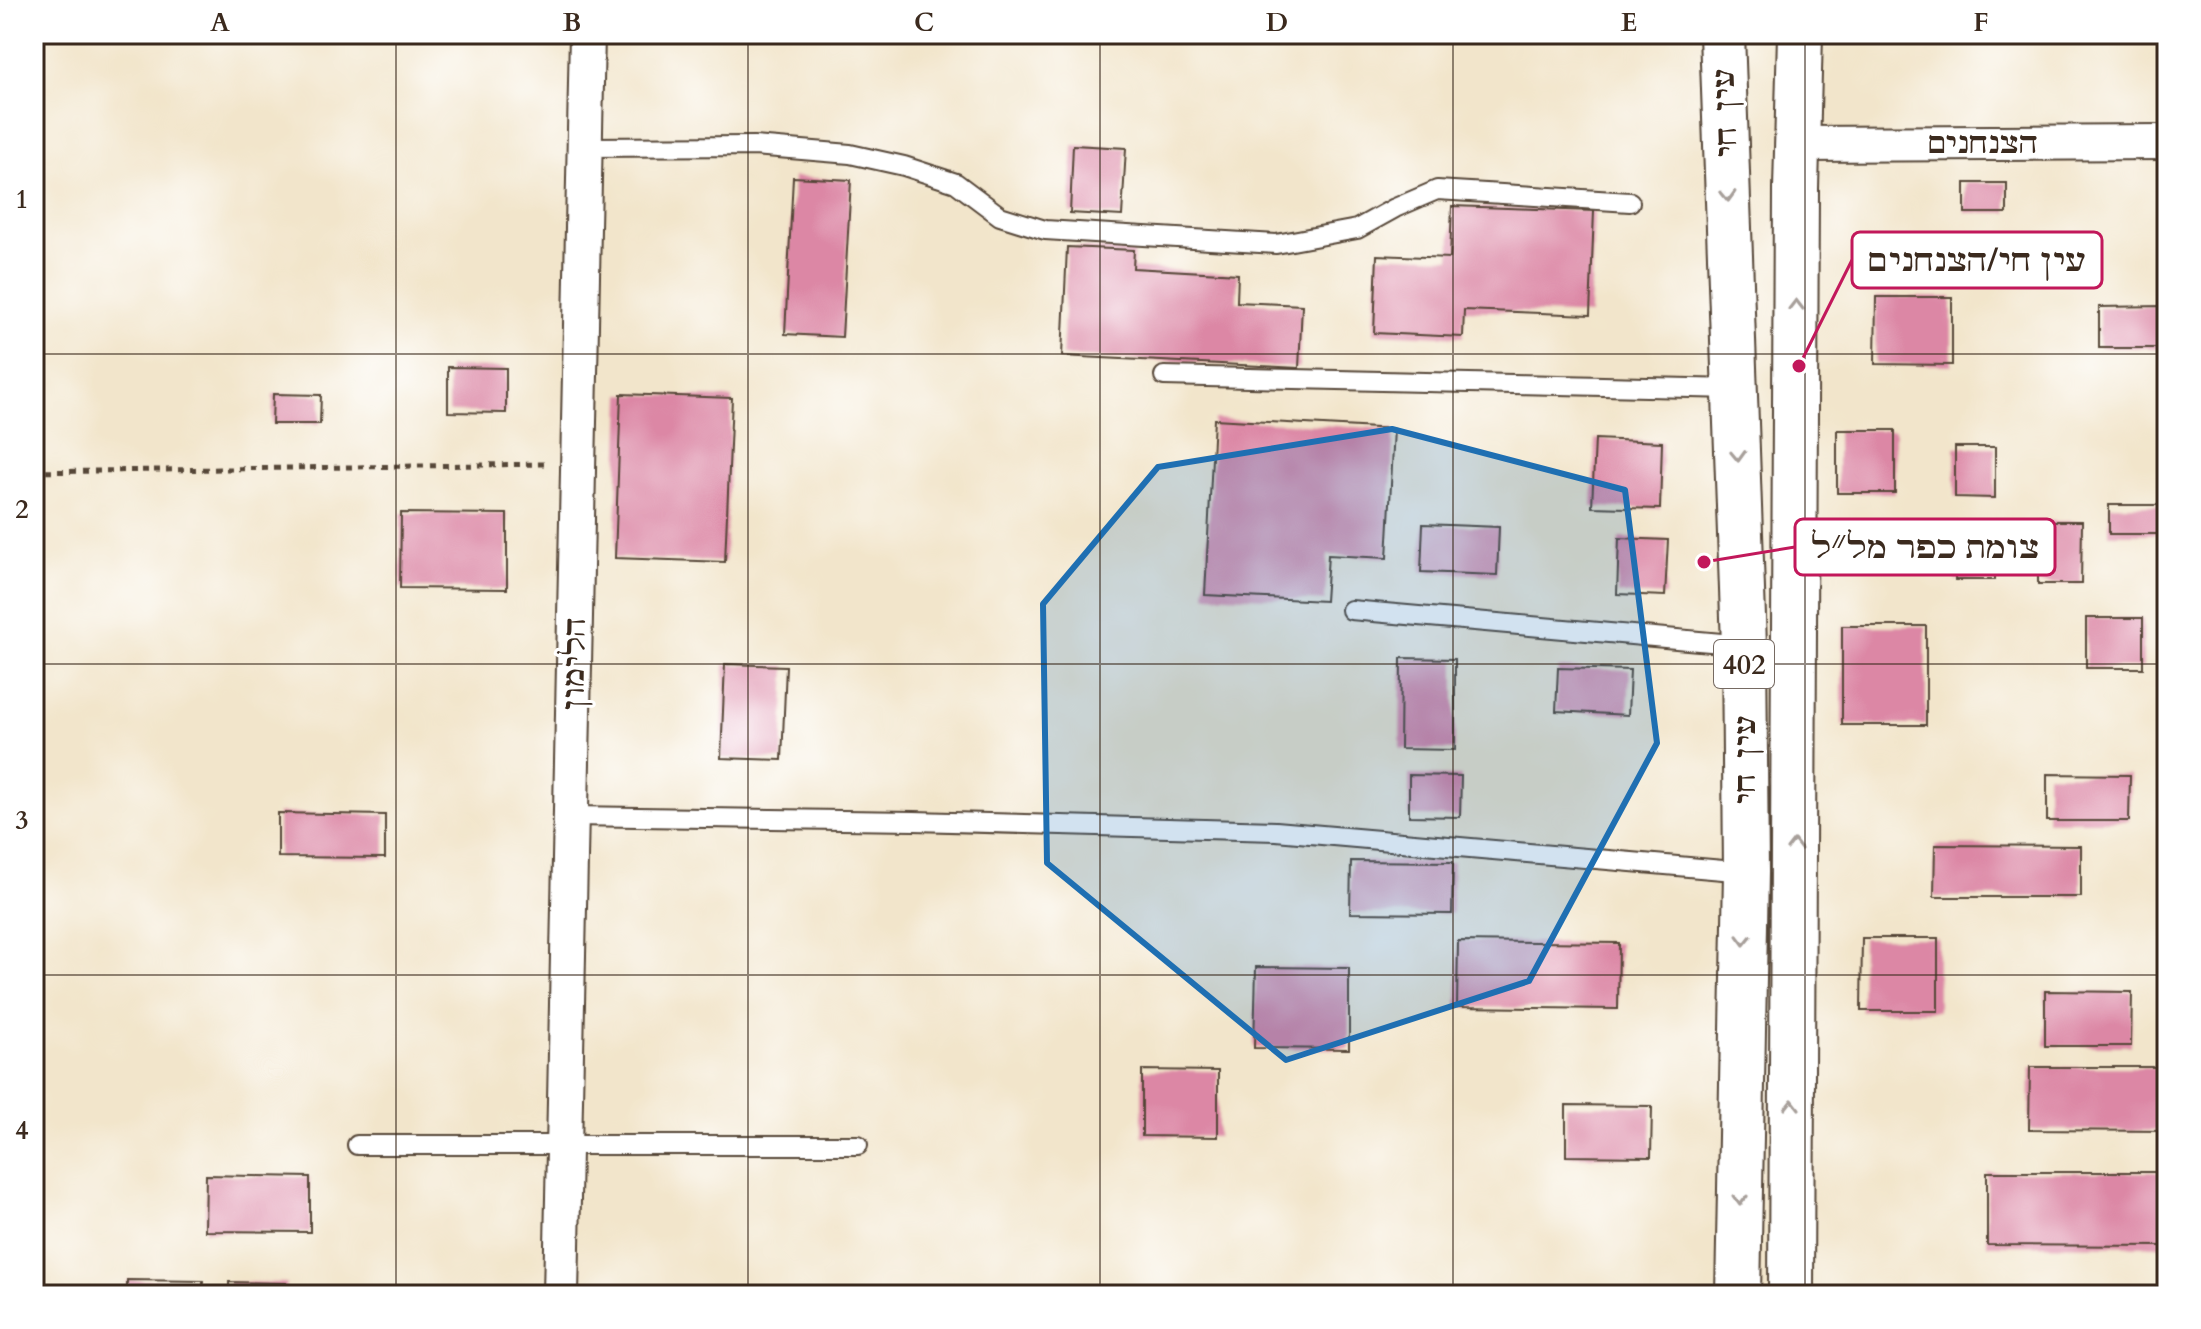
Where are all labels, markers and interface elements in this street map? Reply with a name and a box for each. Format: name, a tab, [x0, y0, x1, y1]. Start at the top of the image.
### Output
text: A	[210, 5, 230, 40]
text: B	[563, 5, 581, 40]
text: C	[914, 5, 934, 40]
text: D	[1266, 5, 1288, 40]
text: E	[1621, 5, 1637, 40]
text: F	[1973, 5, 1989, 40]
street label: עין חי	[1703, 68, 1748, 158]
street label: הצנחנים	[1926, 123, 2038, 164]
text: 1	[15, 182, 29, 217]
one-way arrow	[1719, 190, 1737, 203]
callout: עין חי/הצנחנים	[1852, 232, 2102, 288]
text: עין חי/הצנחנים	[1868, 239, 2086, 283]
one-way arrow	[1787, 298, 1805, 311]
one-way arrow	[1729, 450, 1746, 463]
text: 2	[15, 492, 29, 527]
callout: צומת כפר מל״ל	[1795, 519, 2055, 575]
text: צומת כפר מל״ל	[1811, 526, 2039, 570]
street label: הלימון	[553, 617, 596, 711]
road number: 402	[1714, 640, 1774, 688]
street label: עין חי	[1725, 716, 1766, 804]
text: 3	[15, 803, 29, 838]
one-way arrow	[1785, 838, 1803, 851]
one-way arrow	[1736, 934, 1753, 947]
one-way arrow	[1783, 1098, 1801, 1111]
text: 4	[15, 1113, 29, 1148]
one-way arrow	[1731, 1194, 1748, 1207]

